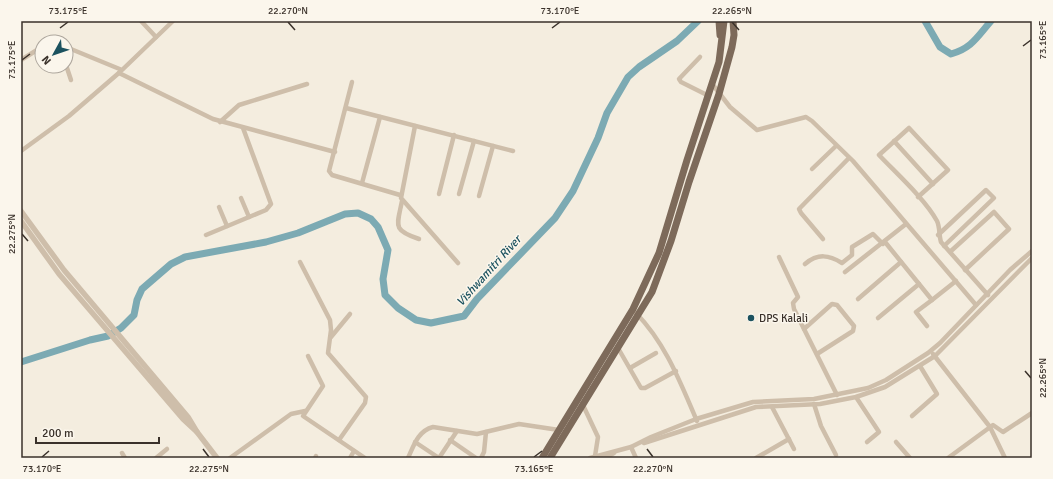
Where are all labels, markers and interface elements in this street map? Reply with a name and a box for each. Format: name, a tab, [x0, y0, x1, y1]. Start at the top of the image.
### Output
text: 73.175°E	[49, 5, 88, 17]
text: 22.270°N	[268, 5, 308, 17]
text: 73.170°E	[541, 5, 580, 17]
text: 22.265°N	[712, 5, 752, 17]
text: 73.165°E	[1037, 20, 1049, 60]
north arrow	[34, 34, 74, 74]
text: 73.175°E	[6, 40, 18, 80]
text: N	[39, 53, 54, 67]
text: 22.275°N	[6, 214, 18, 254]
water label: Vishwamitri River	[453, 231, 526, 309]
place label: DPS Kalali	[759, 312, 808, 325]
marker: DPS Kalali	[746, 313, 756, 323]
text: 22.265°N	[1037, 358, 1049, 398]
scale bar	[36, 419, 159, 445]
text: 200 m	[42, 426, 74, 441]
text: 73.170°E	[23, 463, 62, 475]
text: 22.275°N	[189, 463, 229, 475]
text: 73.165°E	[515, 463, 554, 475]
text: 22.270°N	[633, 463, 673, 475]

